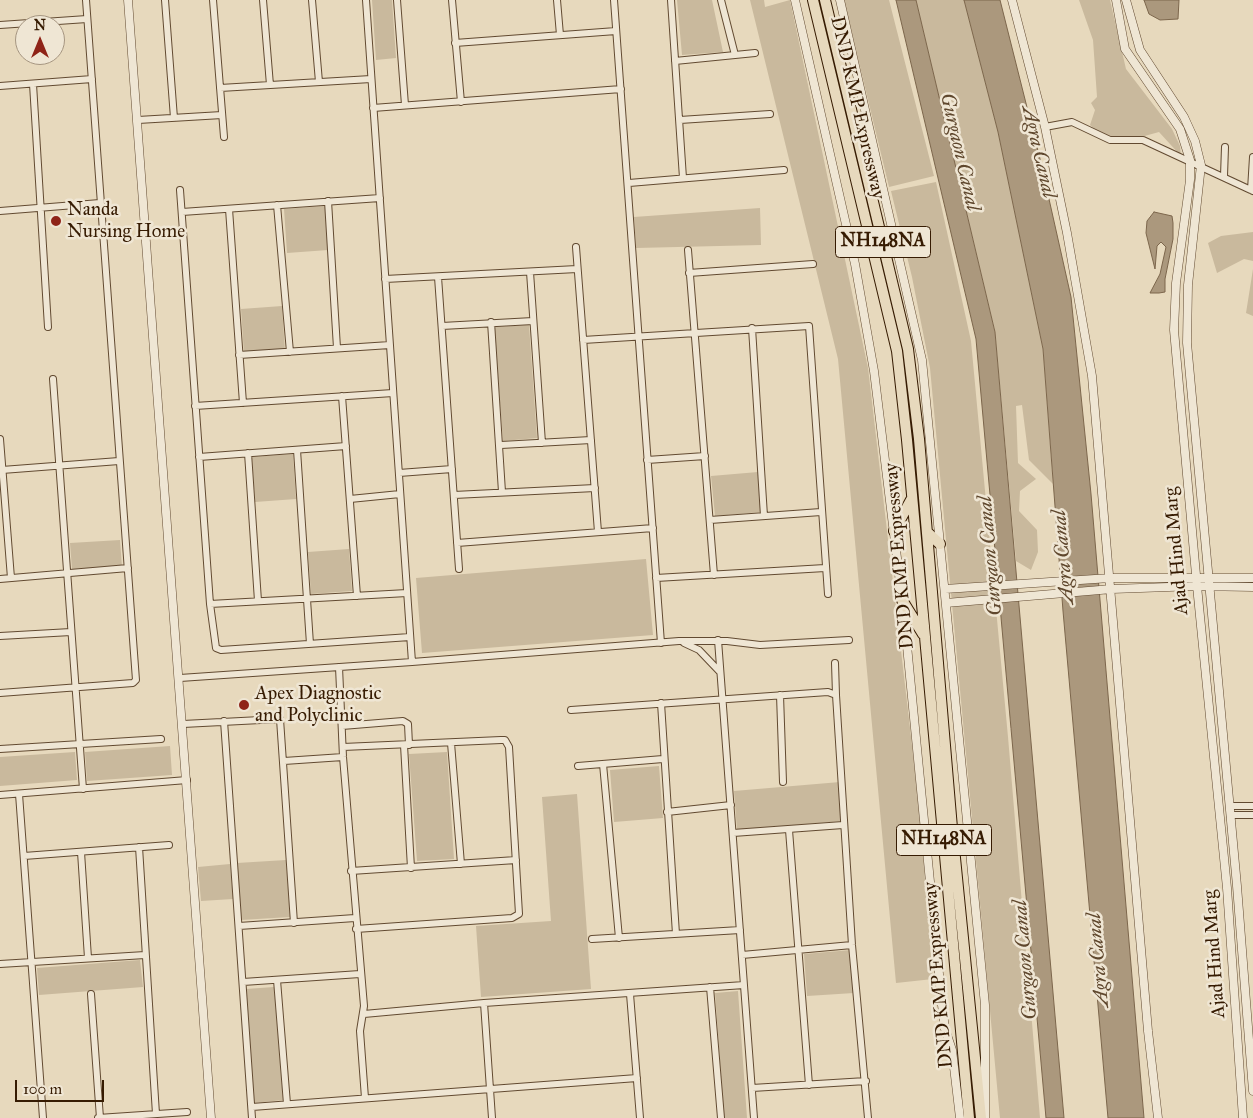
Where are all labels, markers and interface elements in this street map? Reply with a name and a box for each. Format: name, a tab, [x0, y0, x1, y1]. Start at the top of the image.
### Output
street label: DND KMP Expressway	[825, 14, 889, 202]
north arrow	[15, 15, 65, 65]
text: N	[34, 17, 46, 34]
water label: Gurgaon Canal	[934, 91, 984, 213]
water label: Agra Canal	[1016, 103, 1060, 201]
place label: Nanda Nursing Home	[67, 199, 185, 243]
marker: Nanda Nursing Home	[49, 214, 63, 228]
road number: NH148NA	[836, 226, 930, 258]
street label: DND KMP Expressway	[880, 462, 920, 650]
street label: Ajad Hind Marg	[1160, 486, 1194, 616]
water label: Gurgaon Canal	[974, 495, 1008, 617]
water label: Agra Canal	[1048, 509, 1080, 605]
place label: Apex Diagnostic and Polyclinic	[255, 683, 382, 727]
marker: Apex Diagnostic and Polyclinic	[237, 698, 251, 712]
road number: NH148NA	[896, 824, 992, 856]
street label: DND KMP Expressway	[919, 881, 959, 1069]
street label: Ajad Hind Marg	[1199, 889, 1231, 1019]
water label: Gurgaon Canal	[1009, 899, 1043, 1021]
water label: Agra Canal	[1083, 912, 1115, 1008]
scale bar	[18, 1070, 106, 1102]
text: 100 m	[23, 1080, 62, 1098]

